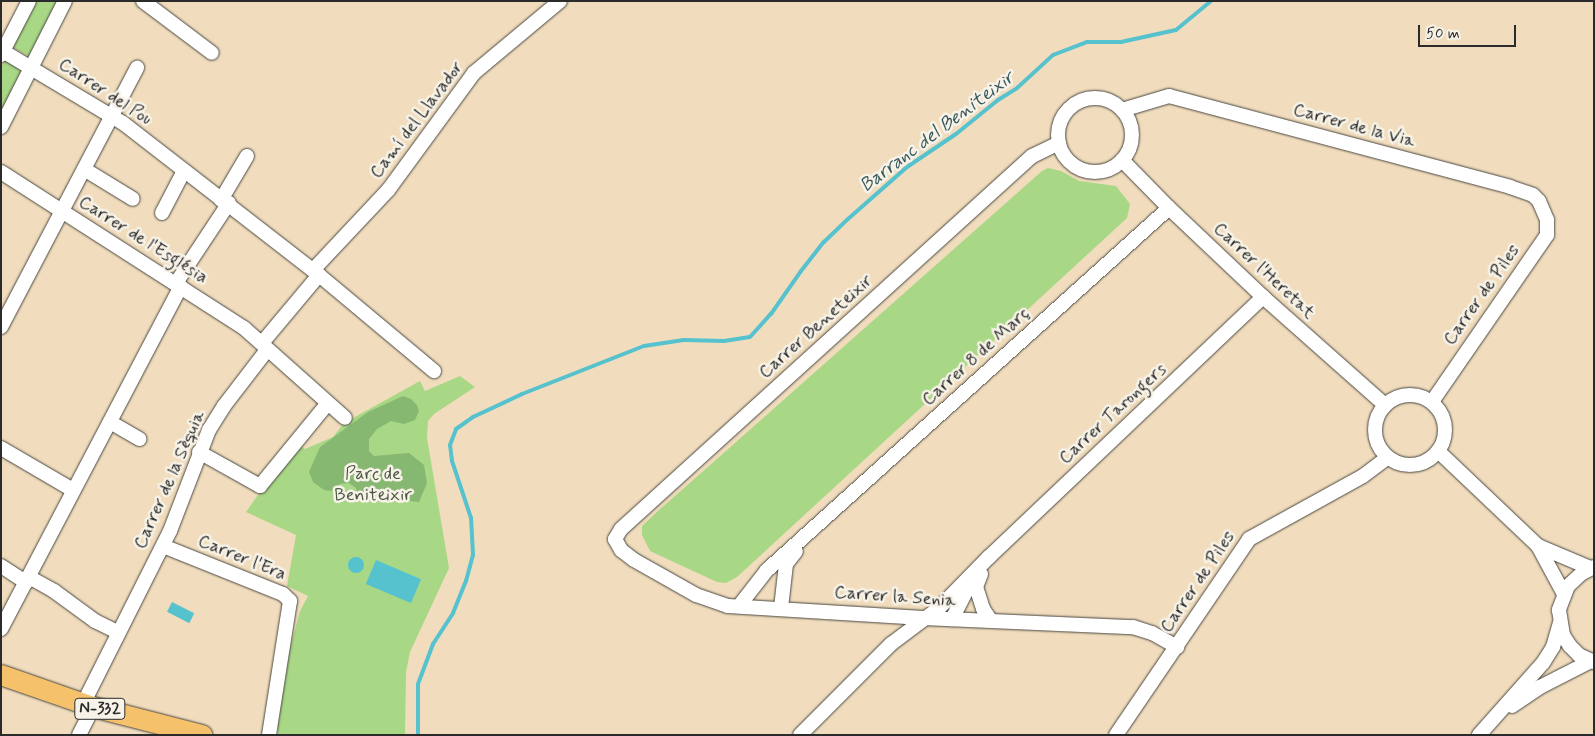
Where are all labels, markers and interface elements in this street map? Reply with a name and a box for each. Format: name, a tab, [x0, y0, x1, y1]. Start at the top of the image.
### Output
scale bar	[1420, 15, 1518, 47]
text: 50 m	[1426, 24, 1460, 44]
street label: Carrer del Pou	[54, 54, 156, 130]
street label: Camí del Llavador	[367, 58, 467, 182]
water label: Barranc del Beniteixir	[858, 69, 1016, 195]
street label: Carrer de la Via	[1292, 100, 1416, 152]
street label: Carrer de l'Església	[74, 191, 212, 289]
street label: Carrer l'Heretat	[1209, 218, 1319, 324]
street label: Carrer de Piles	[1440, 242, 1524, 348]
street label: Carrer Beneteixir	[757, 272, 875, 382]
street label: Carrer 8 de Març	[919, 304, 1033, 410]
street label: Carrer Tarongers	[1057, 361, 1169, 467]
street label: Carrer de la Sèquia	[130, 407, 210, 553]
park label: Parc de Beniteixir	[334, 464, 412, 506]
street label: Carrer de Piles	[1157, 528, 1239, 636]
street label: Carrer l'Era	[195, 531, 289, 585]
street label: Carrer la Senia	[834, 582, 956, 612]
road number: N-332	[74, 696, 126, 722]

